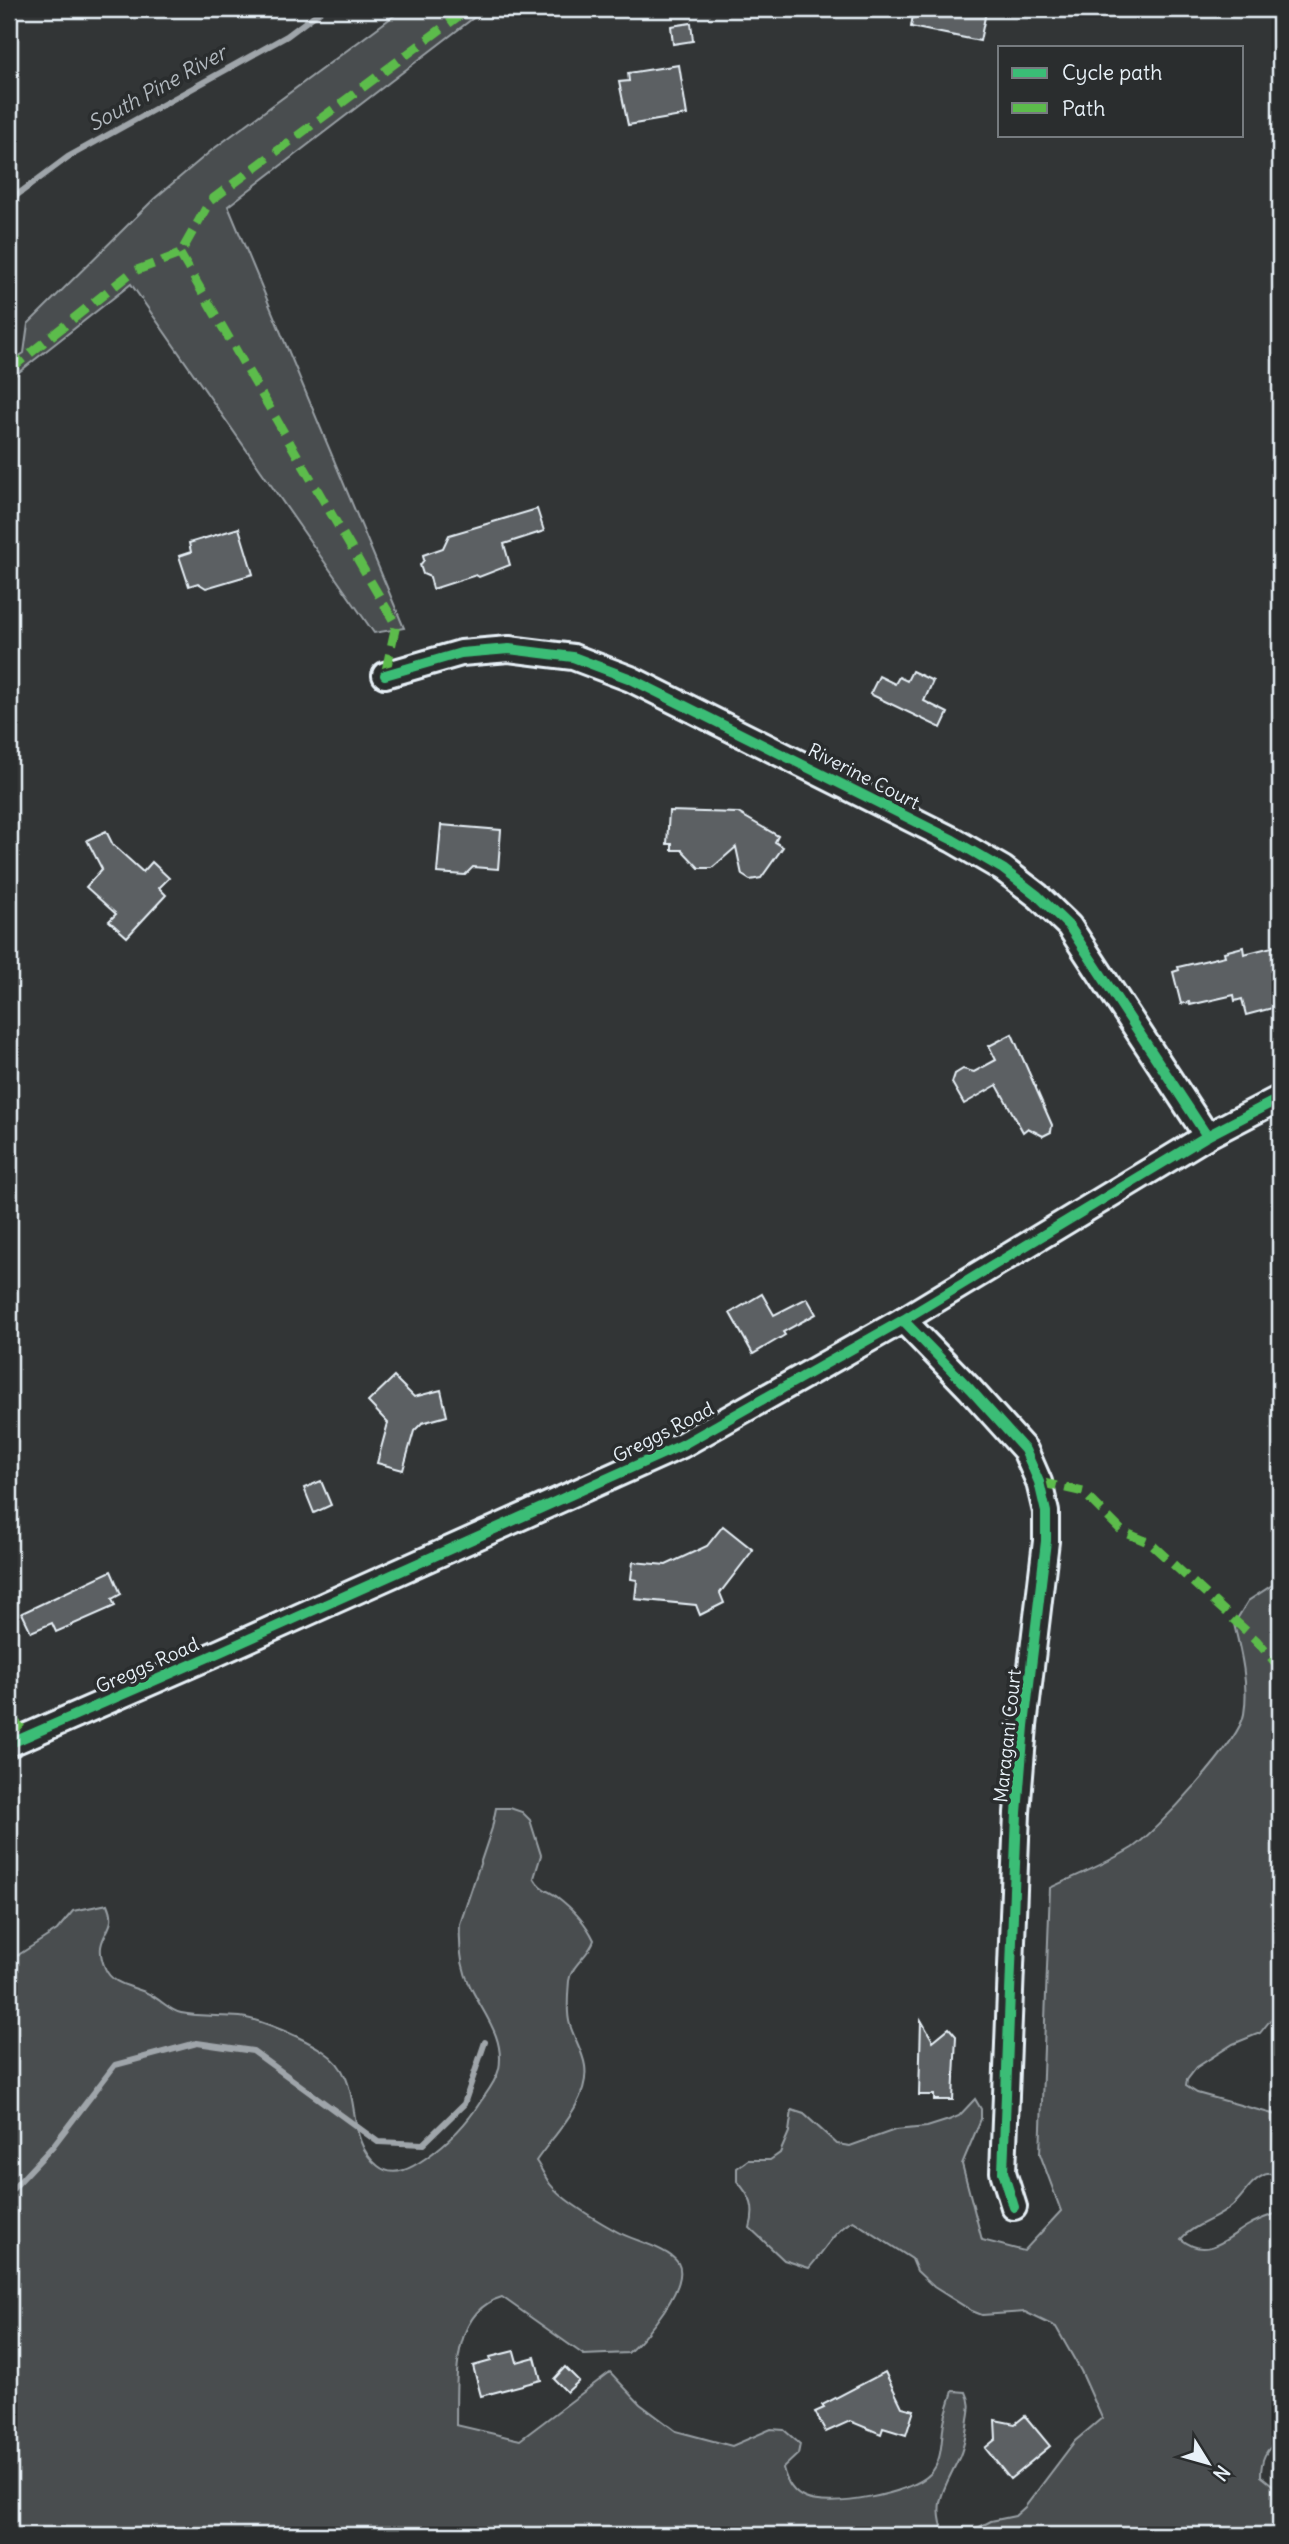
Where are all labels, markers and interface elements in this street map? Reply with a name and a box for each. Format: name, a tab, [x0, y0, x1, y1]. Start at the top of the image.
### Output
water label: South Pine River	[83, 38, 233, 137]
legend	[998, 46, 1244, 136]
text: Cycle path	[1062, 59, 1162, 86]
text: Path	[1062, 95, 1105, 122]
street label: Riverine Court	[804, 738, 924, 814]
street label: Greggs Road	[609, 1396, 717, 1468]
street label: Greggs Road	[92, 1632, 202, 1698]
street label: Maragani Court	[988, 1668, 1026, 1804]
north arrow	[1174, 2428, 1244, 2498]
text: N	[1208, 2461, 1235, 2486]

